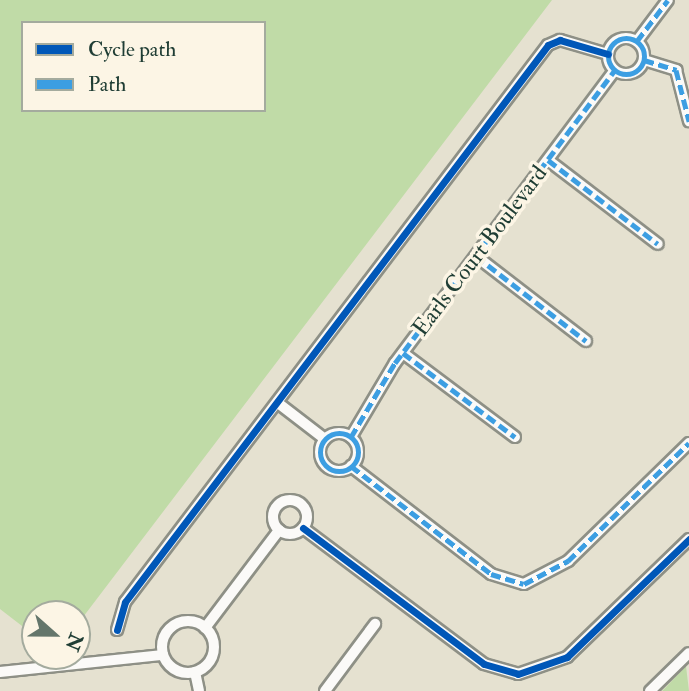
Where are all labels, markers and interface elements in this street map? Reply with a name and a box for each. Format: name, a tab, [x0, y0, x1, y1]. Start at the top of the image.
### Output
legend	[21, 21, 266, 112]
text: Cycle path	[88, 36, 176, 63]
text: Path	[88, 71, 126, 98]
street label: Earls Court Boulevard	[407, 160, 553, 342]
north arrow	[21, 600, 91, 670]
text: N	[59, 630, 88, 654]

